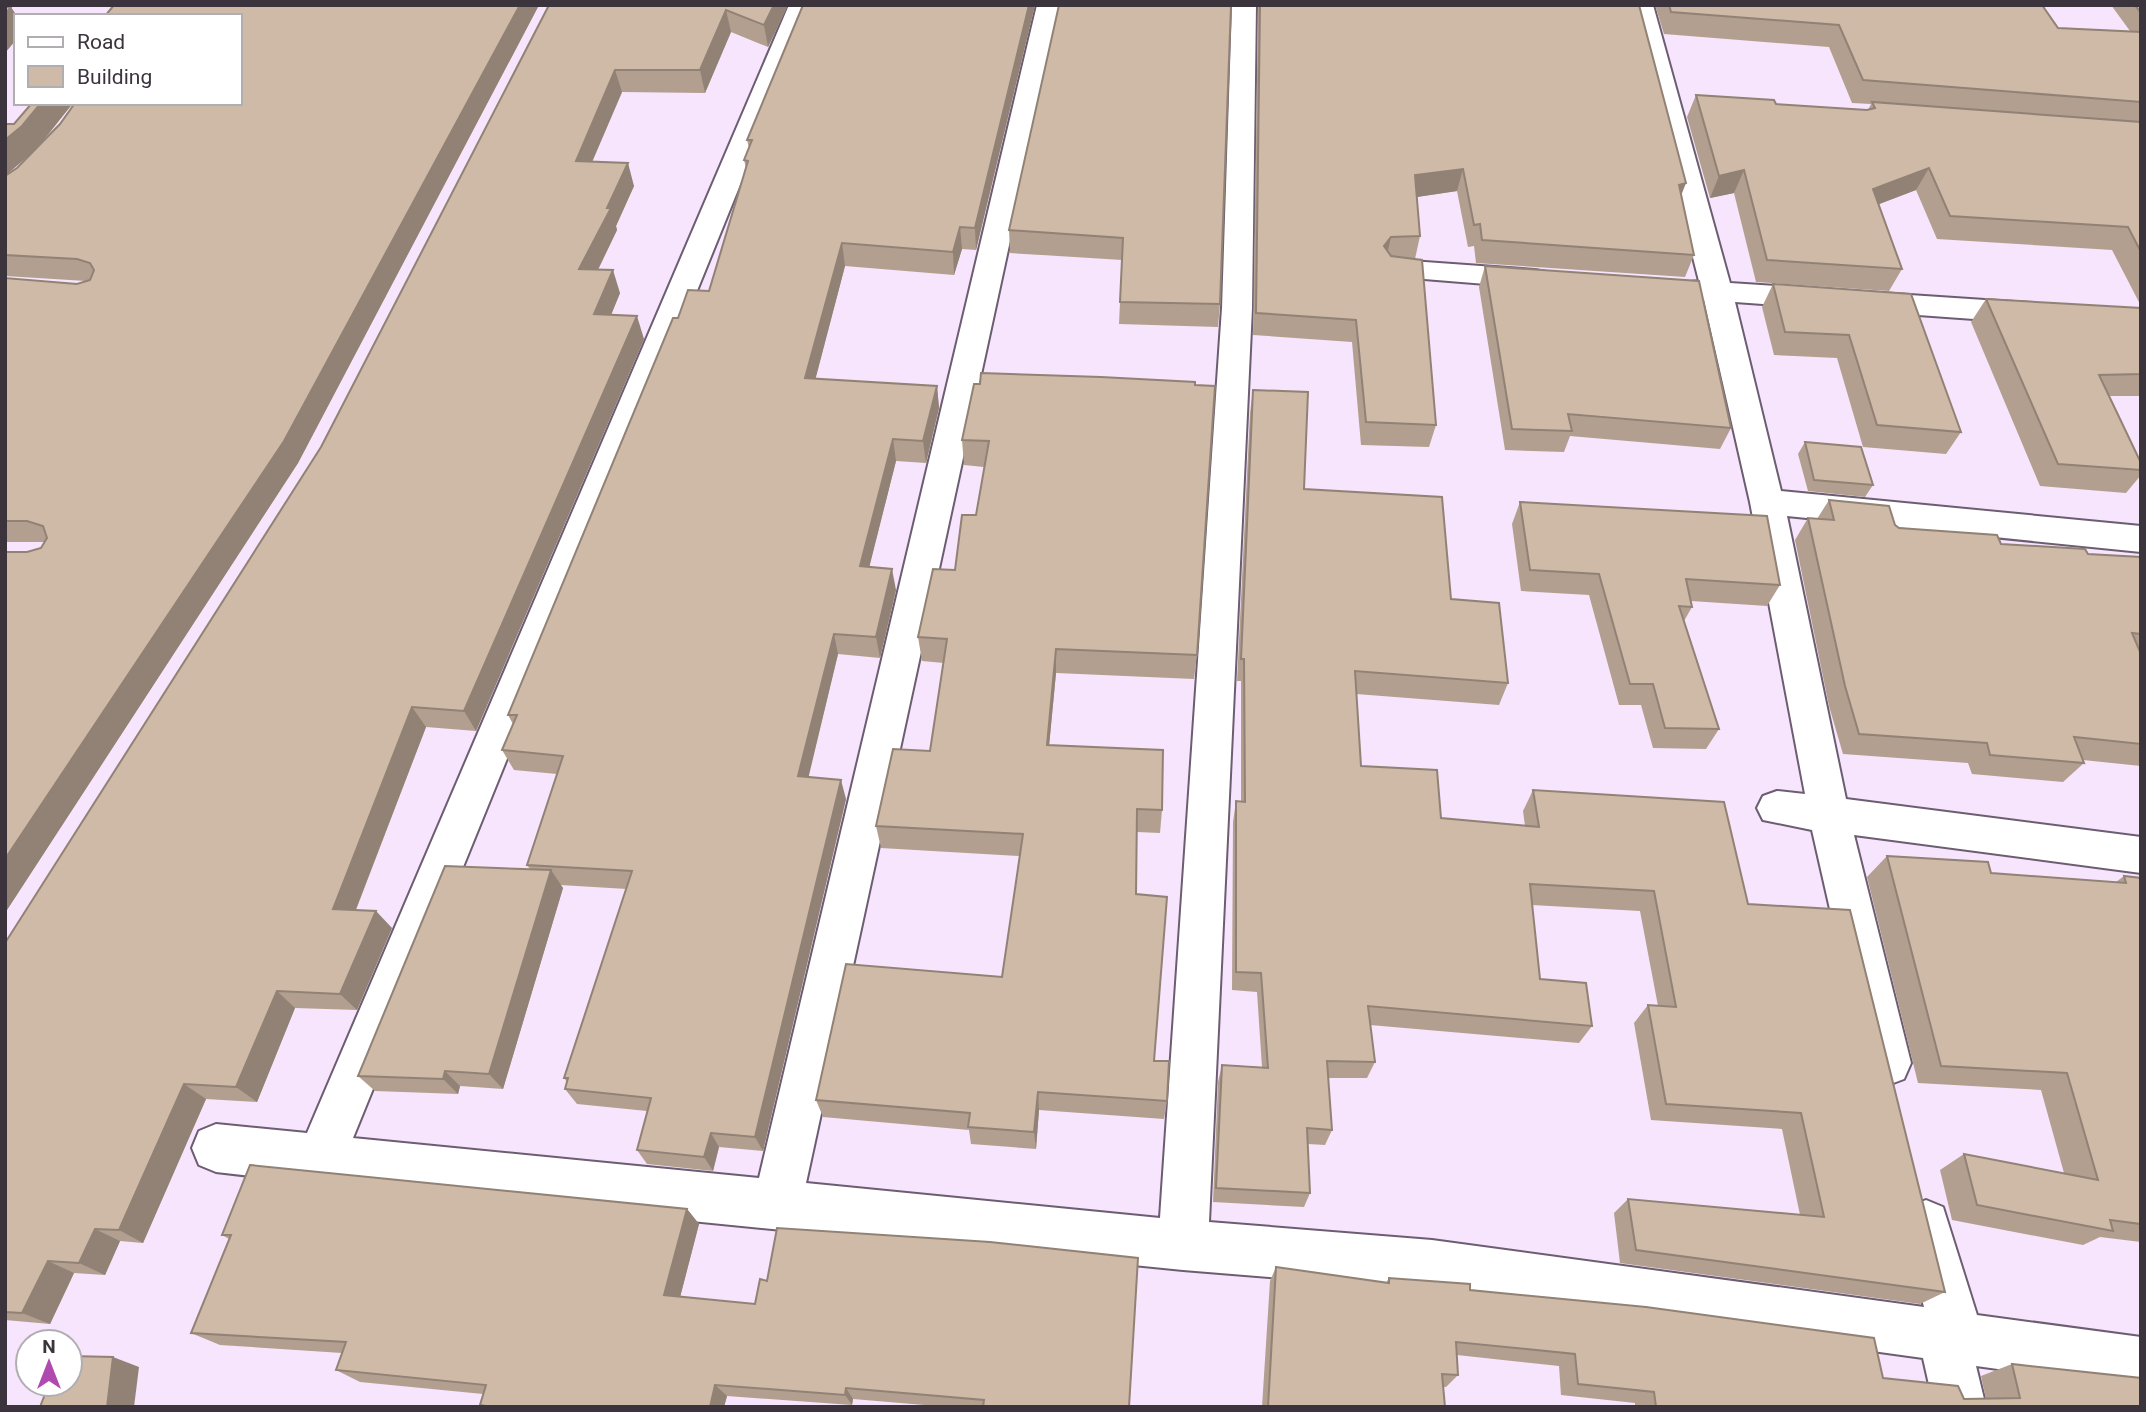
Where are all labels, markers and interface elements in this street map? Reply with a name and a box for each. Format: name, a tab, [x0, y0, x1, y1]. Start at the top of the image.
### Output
legend	[14, 14, 242, 105]
text: Road	[77, 30, 125, 54]
text: Building	[77, 65, 152, 89]
north arrow	[14, 1328, 84, 1398]
text: N	[42, 1335, 56, 1358]

